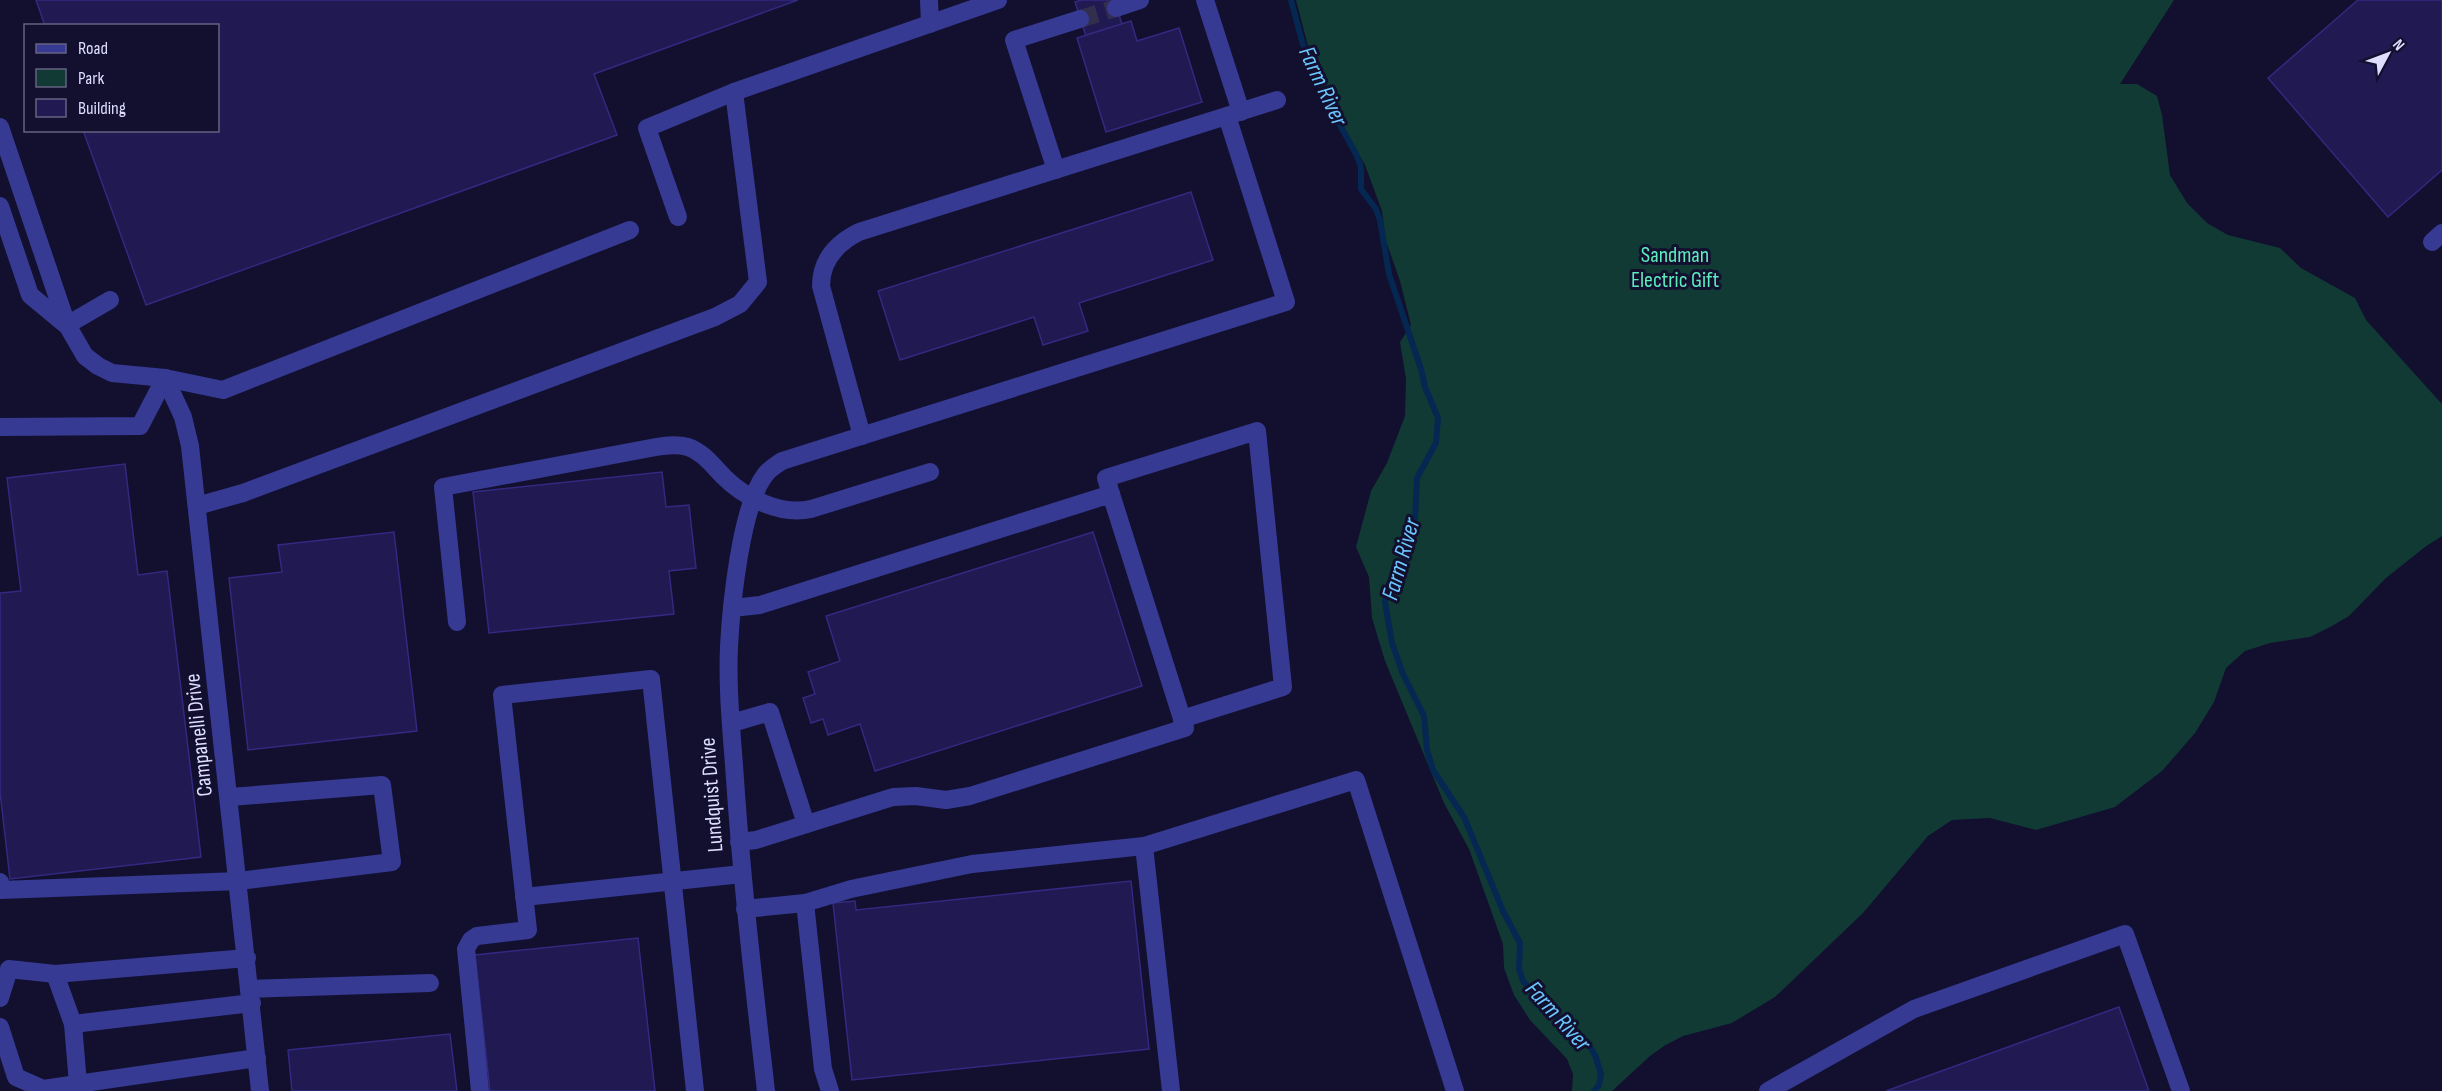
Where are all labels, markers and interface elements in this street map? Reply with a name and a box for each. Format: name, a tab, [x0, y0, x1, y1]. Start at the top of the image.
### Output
legend	[24, 24, 219, 132]
north arrow	[2358, 24, 2418, 84]
text: N	[2388, 36, 2408, 55]
text: Road	[78, 38, 108, 59]
water label: Farm River	[1292, 42, 1354, 131]
text: Park	[78, 68, 104, 89]
text: Building	[78, 98, 126, 119]
park label: Sandman Electric Gift	[1631, 242, 1719, 294]
water label: Farm River	[1375, 513, 1427, 603]
street label: Campanelli Drive	[179, 672, 219, 798]
street label: Lundquist Drive	[695, 737, 729, 853]
water label: Farm River	[1519, 975, 1598, 1058]

